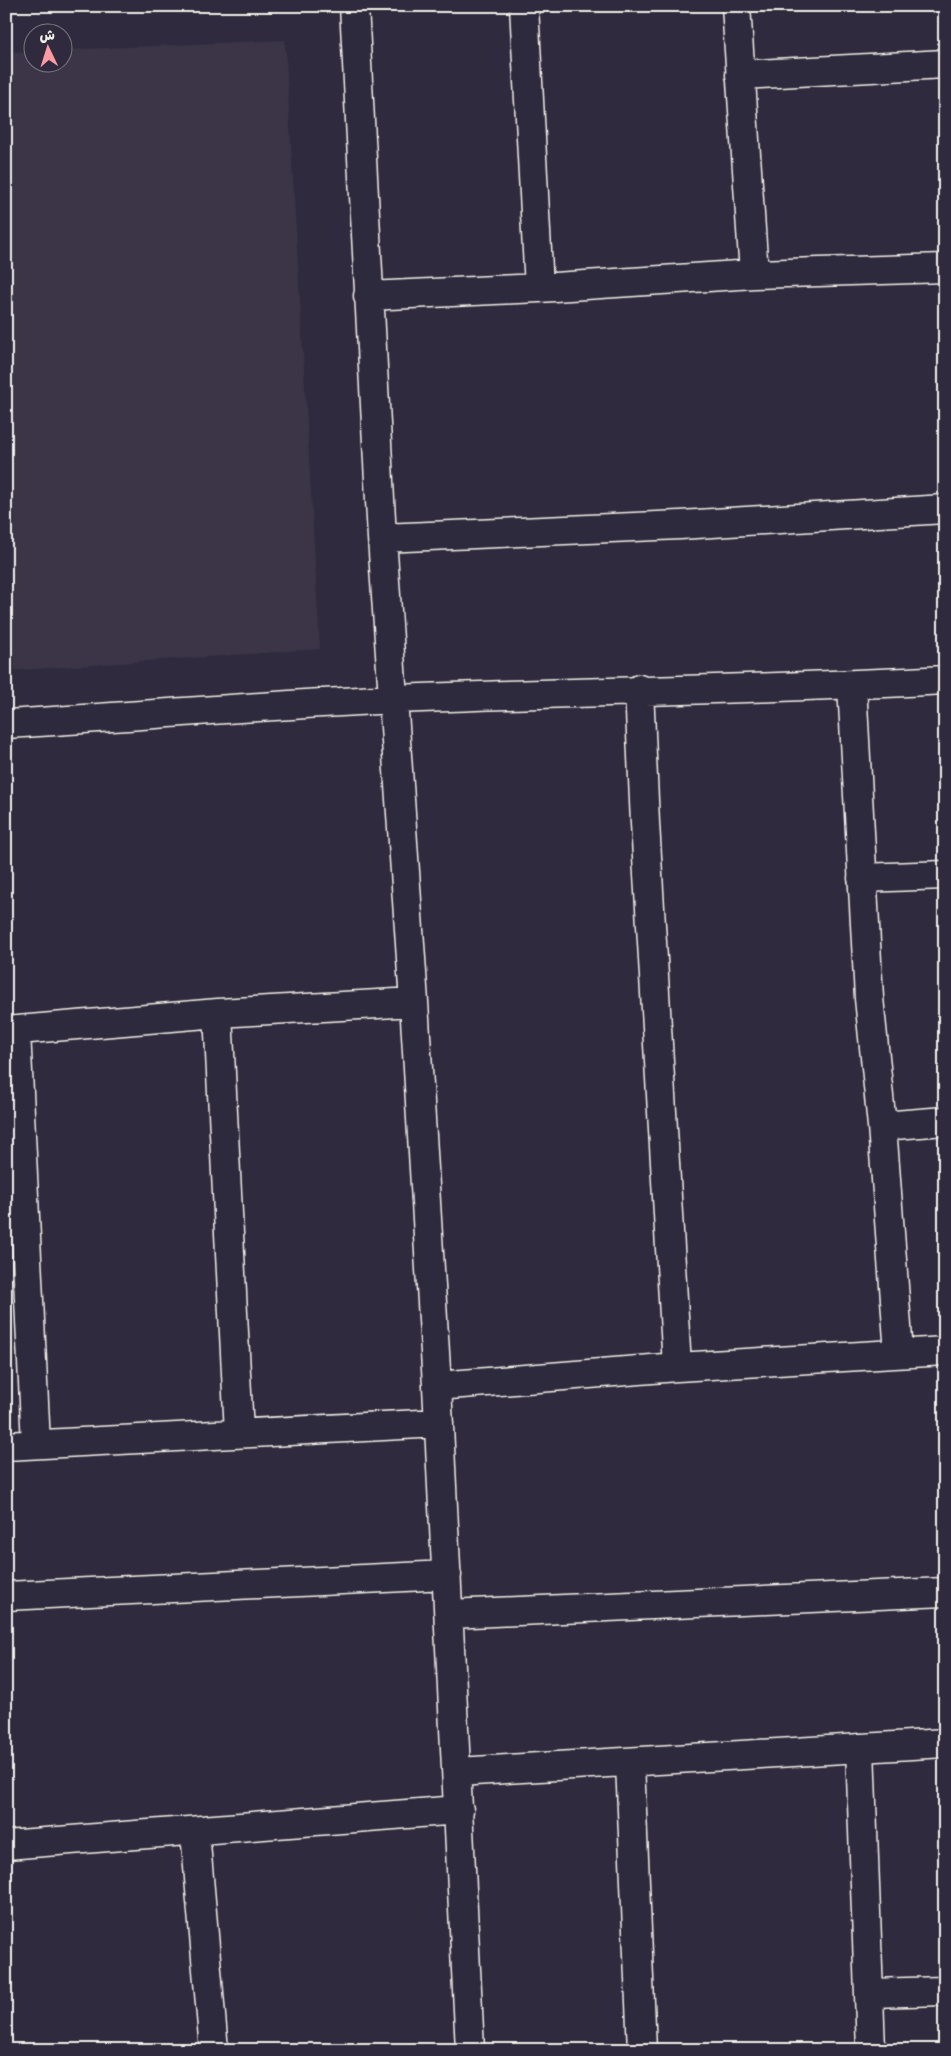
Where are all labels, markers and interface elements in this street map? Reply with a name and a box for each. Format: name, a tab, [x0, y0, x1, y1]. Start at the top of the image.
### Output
north arrow	[22, 22, 72, 72]
text: ش	[39, 27, 55, 45]

